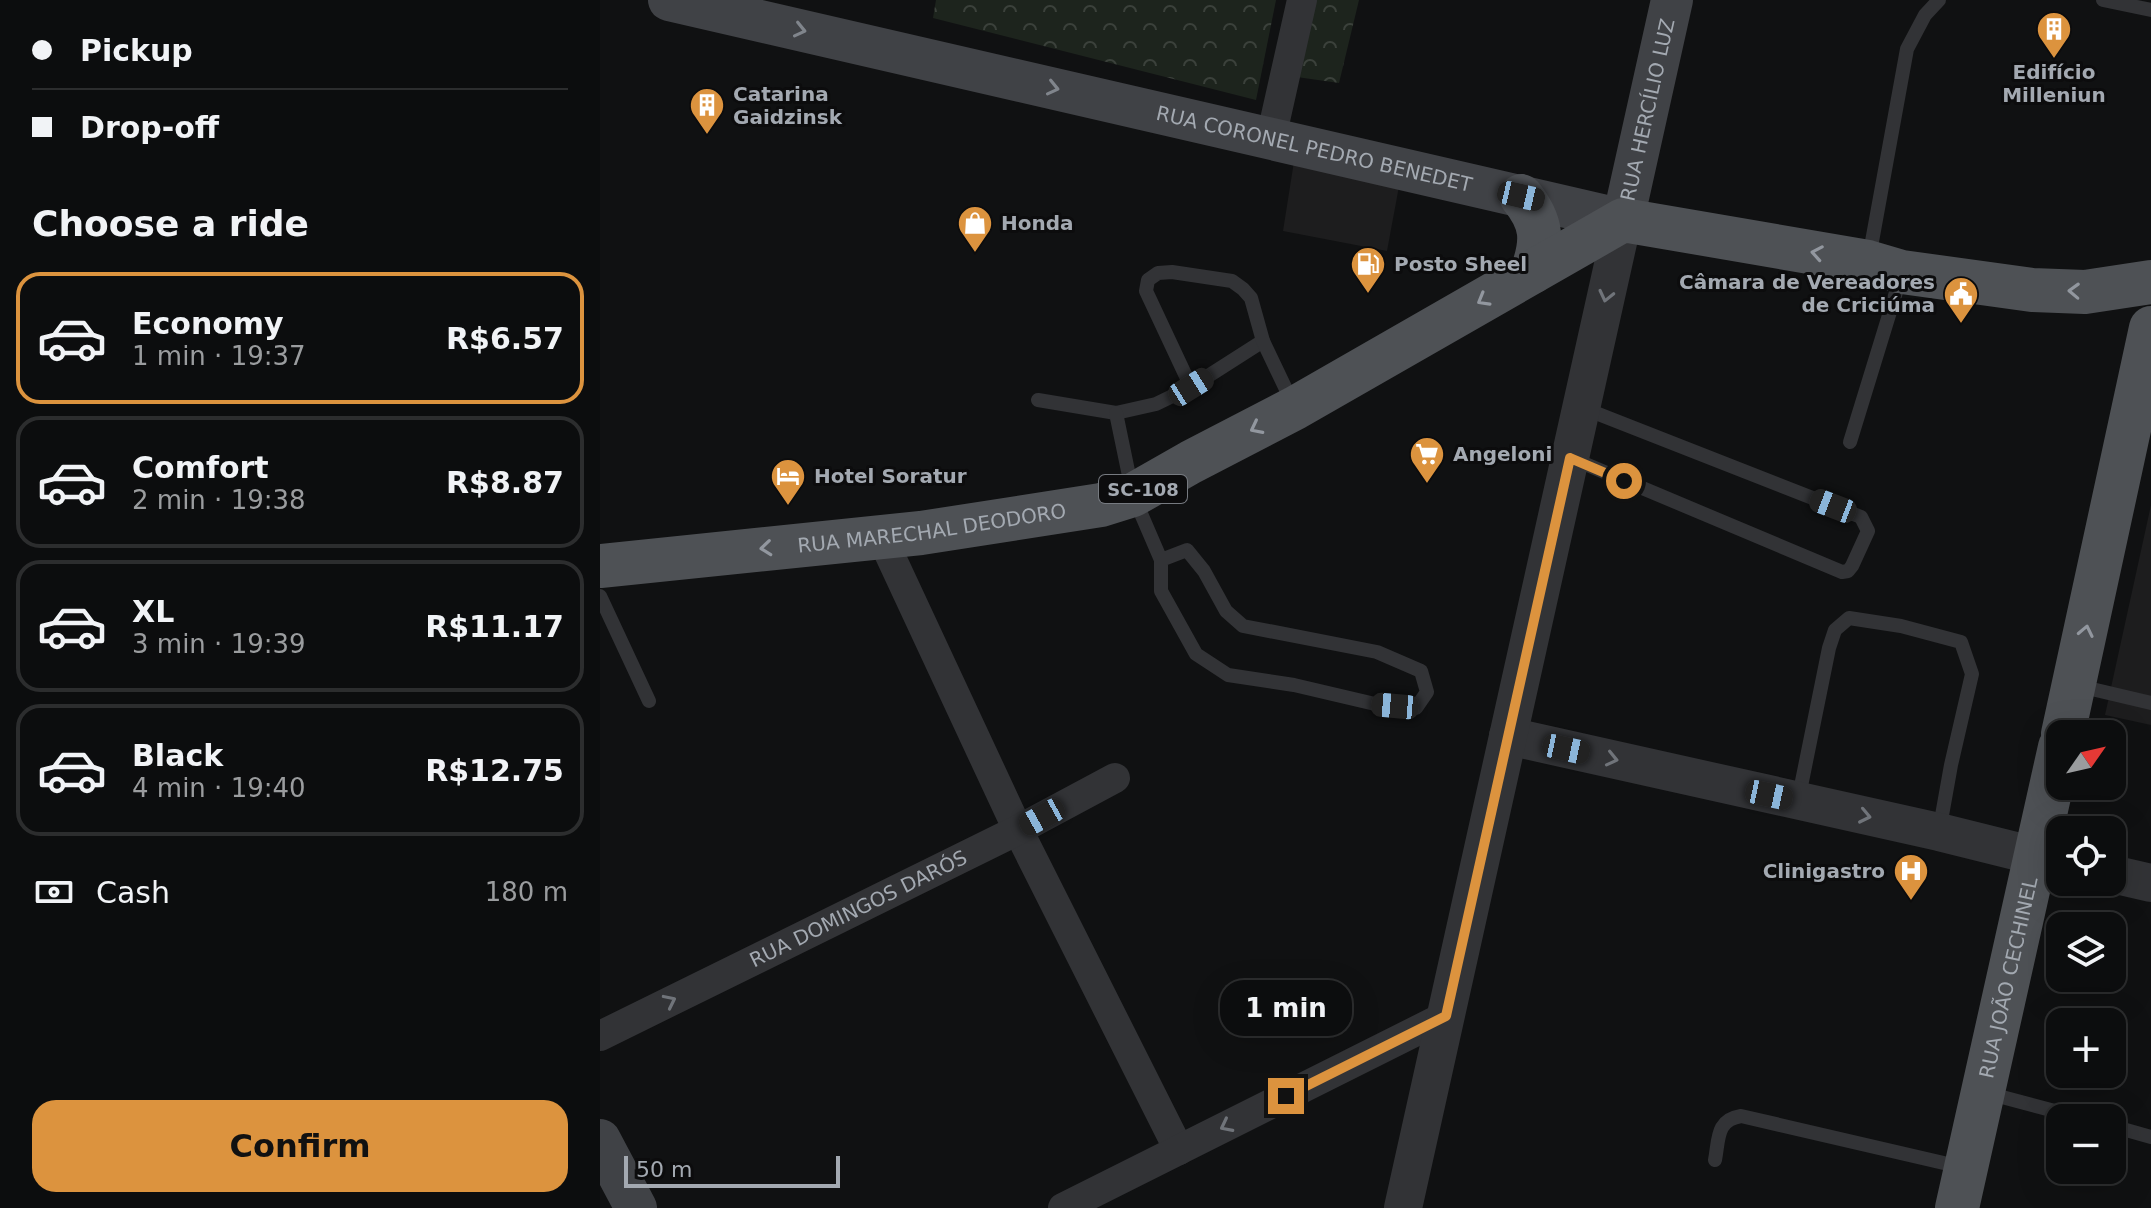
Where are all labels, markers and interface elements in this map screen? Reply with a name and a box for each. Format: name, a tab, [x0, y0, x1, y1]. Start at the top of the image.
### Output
building icon: Edifício Milleniun	[2035, 10, 2073, 60]
street label: RUA HERCÍLIO LUZ	[1616, 16, 1680, 203]
one-way arrow	[792, 21, 806, 38]
text: Pickup	[80, 33, 193, 68]
place label: Edifício Milleniun	[2002, 60, 2106, 107]
one-way arrow	[1046, 79, 1059, 96]
place label: Catarina Gaidzinsk	[733, 82, 843, 129]
building icon: Catarina Gaidzinsk	[688, 86, 726, 136]
street label: RUA CORONEL PEDRO BENEDET	[1154, 101, 1475, 197]
text: Drop-off	[80, 110, 219, 145]
car	[1495, 179, 1547, 213]
text: Choose a ride	[32, 203, 309, 244]
shop icon: Honda	[956, 204, 994, 254]
place label: Honda	[1001, 211, 1074, 235]
fuel station icon: Posto Sheel	[1349, 245, 1387, 295]
one-way arrow	[1811, 245, 1824, 262]
place label: Posto Sheel	[1394, 252, 1527, 276]
place label: Câmara de Vereadores de Criciúma	[1679, 270, 1935, 317]
public building icon: Câmara de Vereadores de Criciúma	[1942, 275, 1980, 325]
one-way arrow	[2067, 283, 2080, 300]
one-way arrow	[1598, 288, 1615, 302]
one-way arrow	[1477, 290, 1492, 306]
icon: car	[36, 302, 108, 374]
text: Economy	[132, 306, 284, 341]
text: R$6.57	[446, 321, 564, 356]
text: 1 min · 19:37	[132, 341, 306, 371]
car	[1164, 364, 1218, 410]
one-way arrow	[1250, 418, 1265, 433]
supermarket icon: Angeloni	[1408, 435, 1446, 485]
place label: Angeloni	[1453, 442, 1552, 466]
icon: car	[36, 446, 108, 518]
text: Comfort	[132, 450, 269, 485]
hotel icon: Hotel Soratur	[769, 457, 807, 507]
route start	[1606, 463, 1642, 499]
place label: Hotel Soratur	[814, 464, 967, 488]
text: R$8.87	[446, 465, 564, 500]
road number: SC-108	[1099, 475, 1187, 503]
text: 2 min · 19:38	[132, 485, 306, 515]
car	[1806, 486, 1860, 526]
street label: RUA MARECHAL DEODORO	[796, 499, 1068, 558]
one-way arrow	[759, 540, 772, 557]
icon: car	[36, 590, 108, 662]
text: XL	[132, 594, 174, 629]
text: R$11.17	[425, 609, 564, 644]
one-way arrow	[2077, 624, 2094, 638]
text: 3 min · 19:39	[132, 629, 306, 659]
car	[1370, 692, 1420, 720]
north arrow	[2046, 720, 2126, 800]
map controls	[2046, 720, 2126, 1184]
car	[1540, 732, 1592, 766]
icon: car	[36, 734, 108, 806]
text: Black	[132, 738, 223, 773]
one-way arrow	[1604, 750, 1618, 767]
text: R$12.75	[425, 753, 564, 788]
text: 4 min · 19:40	[132, 773, 306, 803]
car	[1743, 778, 1795, 812]
car	[1015, 795, 1069, 839]
one-way arrow	[1858, 807, 1872, 824]
button: locate	[2046, 816, 2126, 896]
street label: RUA DOMINGOS DARÓS	[746, 845, 971, 972]
hospital icon: Clinigastro	[1892, 852, 1930, 902]
place label: Clinigastro	[1763, 859, 1885, 883]
icon: cash	[32, 870, 76, 914]
street label: RUA JOÃO CECHINEL	[1974, 874, 2043, 1081]
text: Cash	[96, 875, 170, 910]
text: 180 m	[485, 877, 568, 907]
button: layers	[2046, 912, 2126, 992]
callout: 1 min	[1220, 980, 1352, 1036]
text: 1 min	[1245, 993, 1327, 1023]
one-way arrow	[662, 995, 676, 1011]
button: +	[2046, 1008, 2126, 1088]
route end	[1268, 1078, 1304, 1114]
button: Confirm	[32, 1100, 568, 1192]
button: −	[2046, 1104, 2126, 1184]
one-way arrow	[1219, 1117, 1234, 1132]
scale bar	[624, 1152, 840, 1188]
text: 50 m	[636, 1157, 692, 1182]

